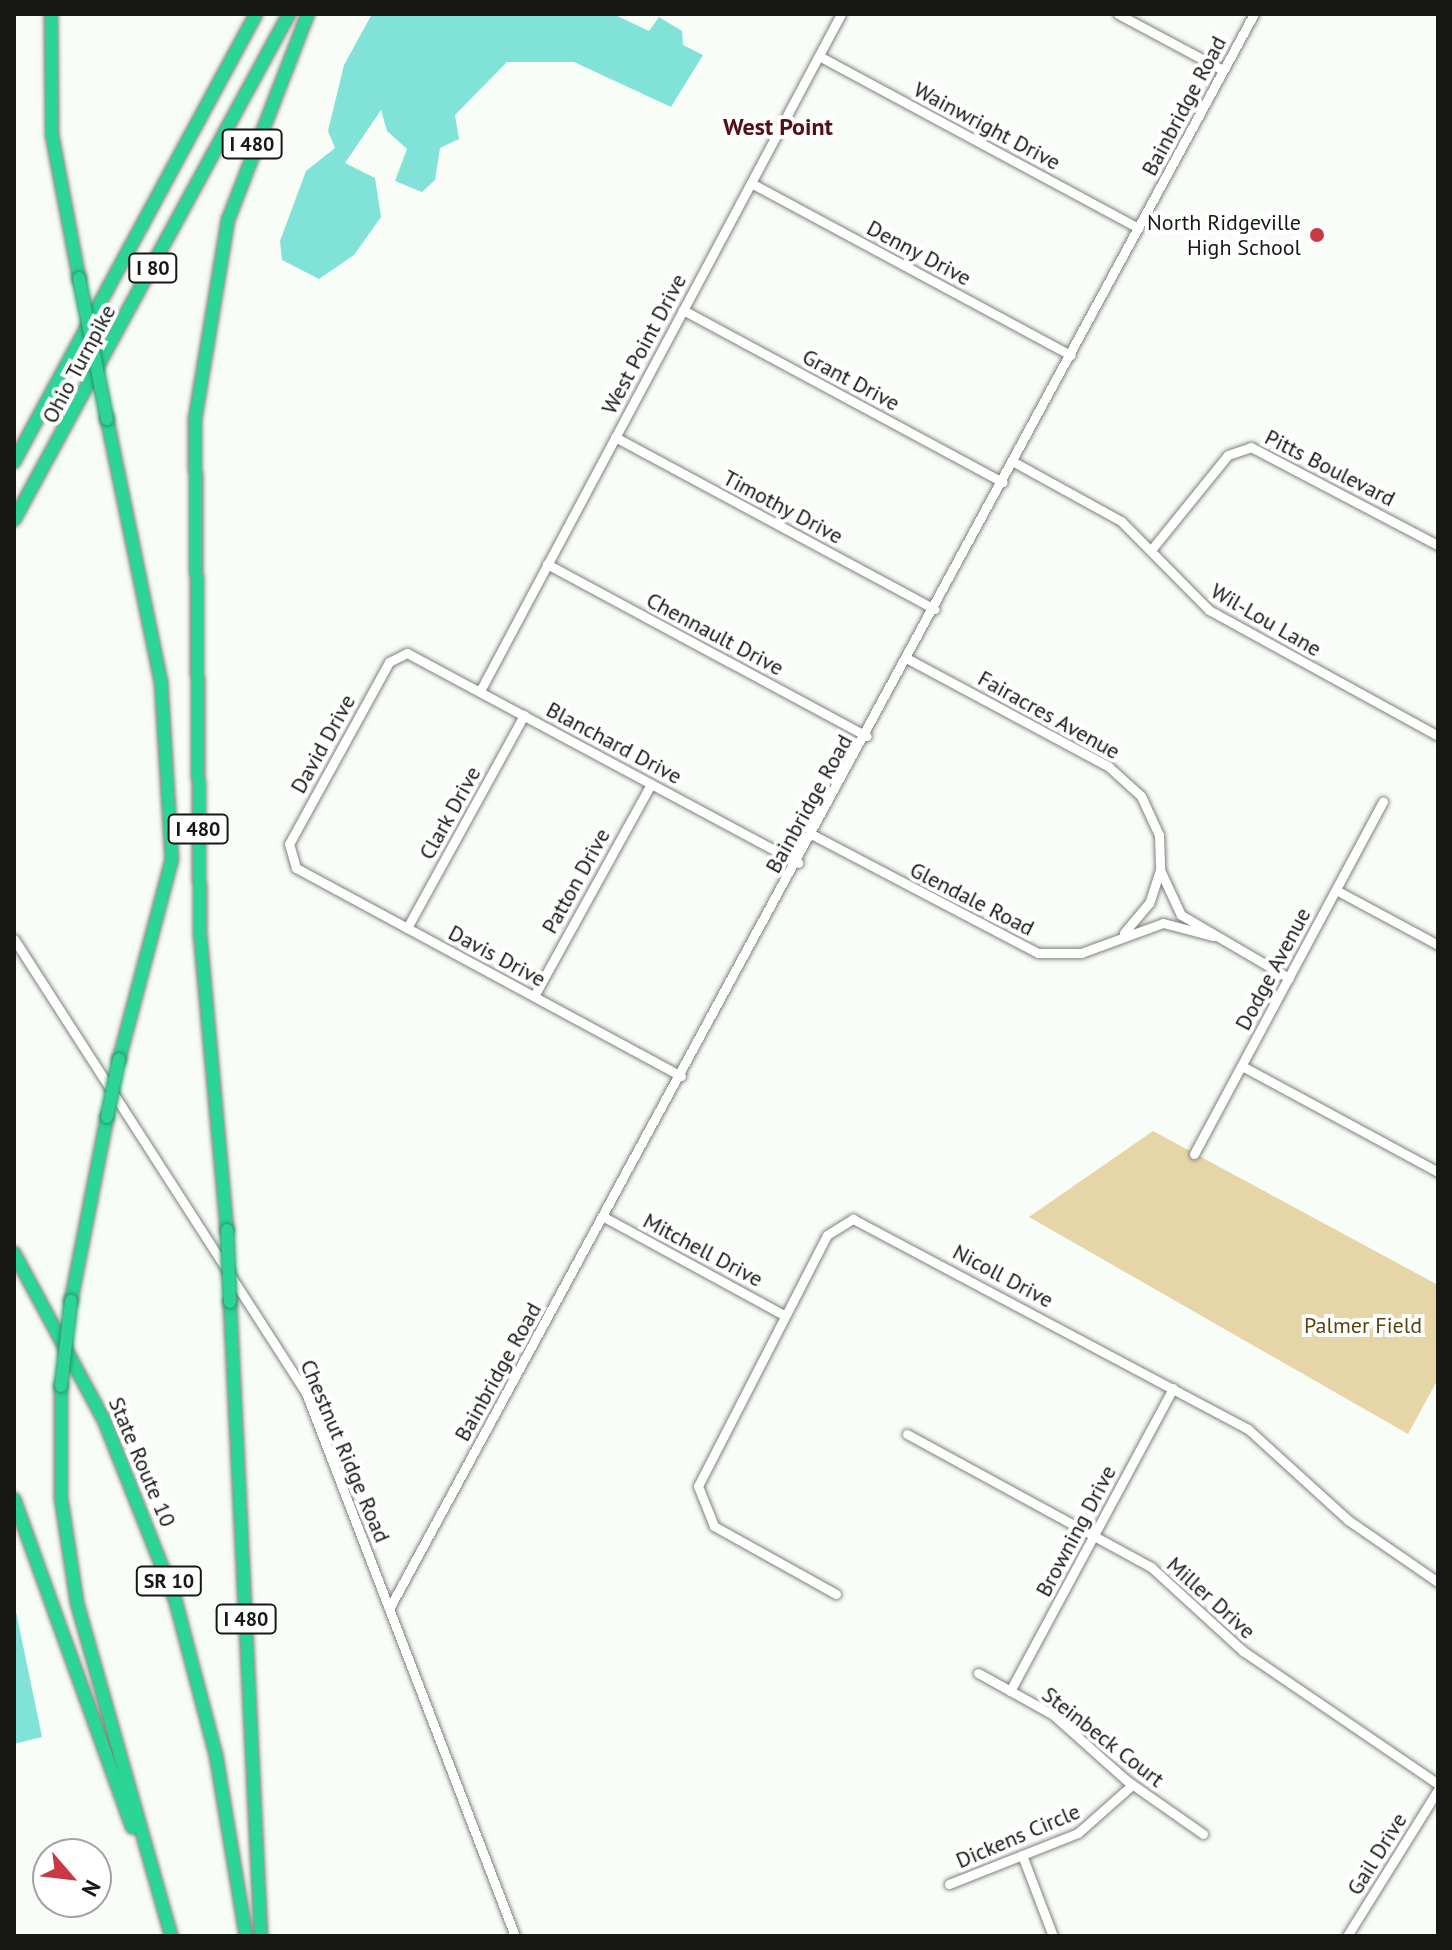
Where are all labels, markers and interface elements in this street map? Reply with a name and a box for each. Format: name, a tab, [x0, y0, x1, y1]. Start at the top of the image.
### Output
street label: Bainbridge Road	[1136, 32, 1232, 180]
street label: Wainwright Drive	[909, 76, 1065, 176]
district label: West Point	[723, 113, 833, 141]
road number: I 480	[220, 128, 284, 160]
place label: North Ridgeville High School	[1147, 209, 1301, 260]
street label: Denny Drive	[862, 214, 976, 292]
marker: North Ridgeville High School	[1308, 226, 1326, 244]
road number: I 80	[127, 252, 179, 284]
street label: West Point Drive	[596, 269, 692, 419]
street label: Ohio Turnpike	[37, 300, 121, 428]
street label: Grant Drive	[798, 343, 904, 417]
street label: Pitts Boulevard	[1260, 424, 1400, 512]
street label: Timothy Drive	[718, 464, 848, 550]
street label: Wil-Lou Lane	[1206, 578, 1326, 662]
street label: Chennault Drive	[642, 587, 788, 681]
street label: Fairacres Avenue	[973, 665, 1125, 765]
street label: David Drive	[285, 690, 361, 798]
street label: Blanchard Drive	[542, 696, 686, 790]
street label: Bainbridge Road	[760, 730, 858, 878]
street label: Clark Drive	[413, 762, 487, 864]
road number: I 480	[166, 813, 230, 845]
street label: Patton Drive	[536, 824, 616, 938]
street label: Glendale Road	[905, 856, 1039, 942]
street label: Dodge Avenue	[1230, 903, 1316, 1035]
street label: Davis Drive	[444, 919, 550, 993]
street label: Mitchell Drive	[639, 1207, 767, 1293]
street label: Nicoll Drive	[948, 1239, 1058, 1313]
street label: Bainbridge Road	[449, 1298, 547, 1446]
park label: Palmer Field	[1304, 1313, 1422, 1339]
street label: Chestnut Ridge Road	[295, 1356, 395, 1546]
street label: State Route 10	[103, 1393, 181, 1531]
street label: Browning Drive	[1030, 1461, 1122, 1601]
street label: Miller Drive	[1161, 1551, 1261, 1645]
road number: SR 10	[135, 1565, 203, 1597]
road number: I 480	[214, 1603, 278, 1635]
street label: Steinbeck Court	[1036, 1681, 1170, 1793]
street label: Dickens Circle	[952, 1798, 1084, 1874]
street label: Gail Drive	[1341, 1808, 1413, 1900]
north arrow	[32, 1838, 112, 1918]
text: N	[76, 1875, 107, 1901]

